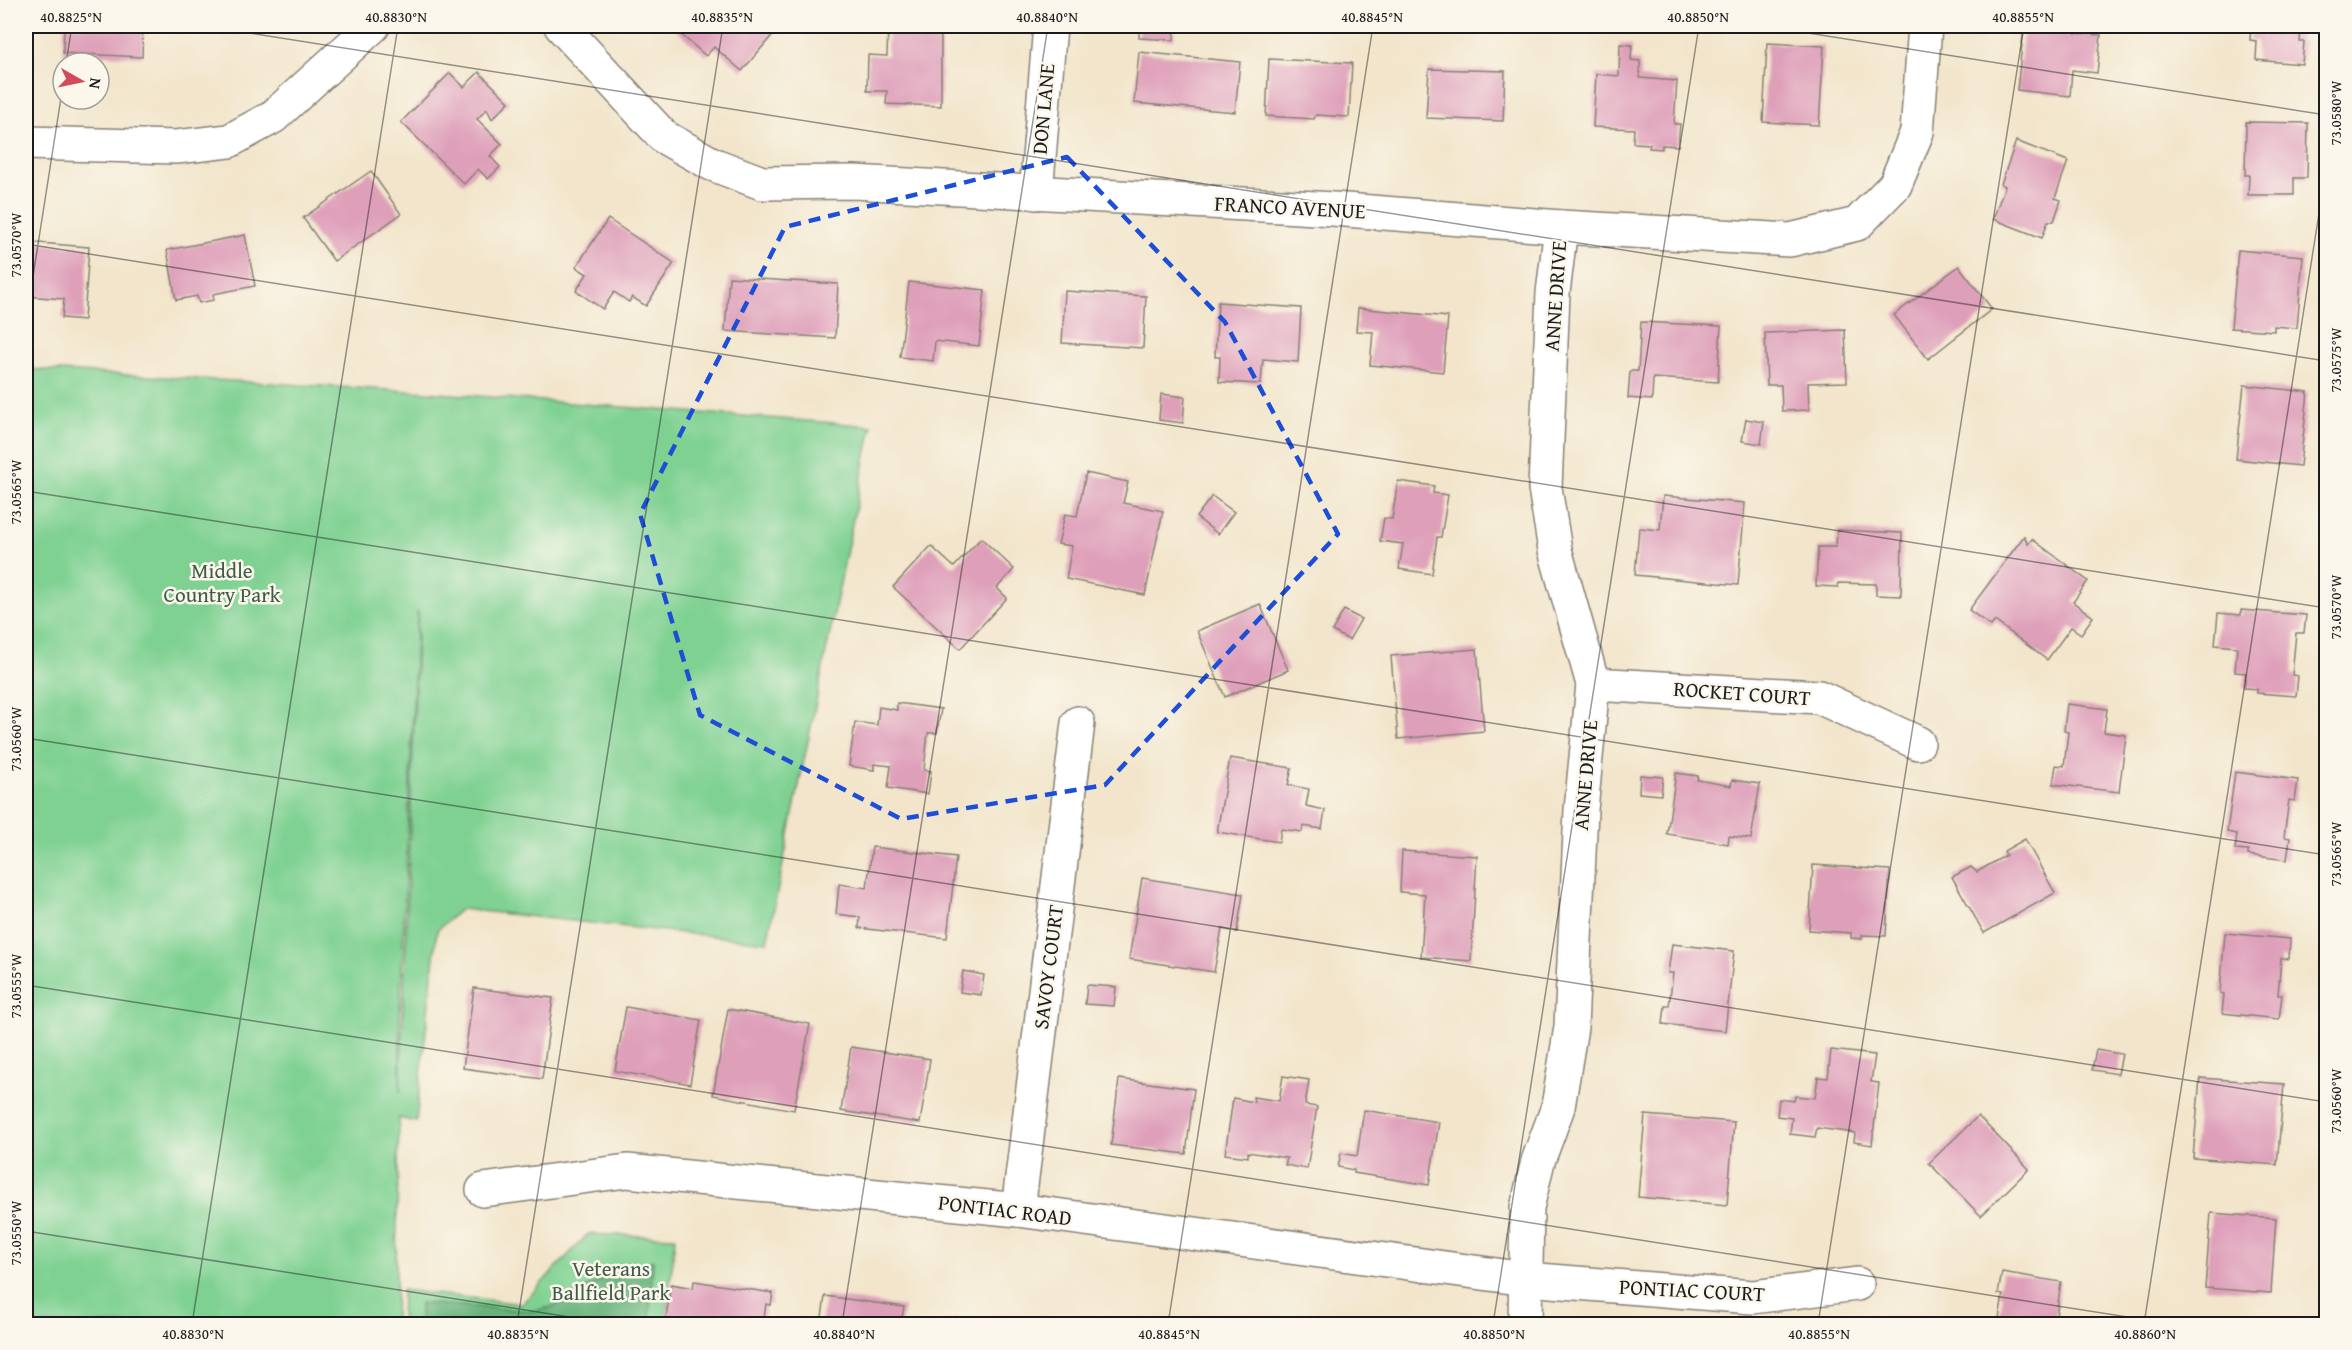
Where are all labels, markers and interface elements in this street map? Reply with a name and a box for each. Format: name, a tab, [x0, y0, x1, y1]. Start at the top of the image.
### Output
text: 40.8825°N	[40, 6, 102, 27]
text: 40.8830°N	[365, 6, 427, 27]
text: 40.8835°N	[691, 6, 753, 27]
text: 40.8840°N	[1016, 6, 1078, 27]
text: 40.8845°N	[1341, 6, 1403, 27]
text: 40.8850°N	[1667, 6, 1729, 27]
text: 40.8855°N	[1992, 6, 2054, 27]
north arrow	[51, 51, 111, 111]
street label: DON LANE	[1024, 62, 1062, 156]
text: N	[83, 76, 109, 91]
text: 73.0580°W	[2325, 80, 2346, 146]
street label: FRANCO AVENUE	[1214, 188, 1367, 226]
text: 73.0570°W	[5, 212, 26, 278]
street label: ANNE DRIVE	[1536, 239, 1574, 353]
text: 73.0575°W	[2325, 327, 2346, 393]
text: 73.0565°W	[5, 459, 26, 525]
park label: Middle Country Park	[164, 555, 281, 610]
text: 73.0570°W	[2325, 574, 2346, 640]
street label: ROCKET COURT	[1673, 673, 1812, 713]
text: 73.0560°W	[5, 706, 26, 772]
street label: ANNE DRIVE	[1565, 718, 1605, 832]
text: 73.0565°W	[2325, 821, 2346, 887]
street label: SAVOY COURT	[1025, 903, 1071, 1031]
text: 73.0555°W	[5, 953, 26, 1019]
text: 73.0560°W	[2325, 1068, 2346, 1134]
street label: PONTIAC ROAD	[937, 1186, 1073, 1234]
text: 73.0550°W	[5, 1200, 26, 1266]
park label: Veterans Ballfield Park	[552, 1253, 671, 1308]
street label: PONTIAC COURT	[1618, 1271, 1766, 1309]
text: 40.8830°N	[162, 1323, 224, 1344]
text: 40.8835°N	[487, 1323, 549, 1344]
text: 40.8840°N	[813, 1323, 875, 1344]
text: 40.8845°N	[1138, 1323, 1200, 1344]
text: 40.8850°N	[1463, 1323, 1525, 1344]
text: 40.8855°N	[1788, 1323, 1850, 1344]
text: 40.8860°N	[2114, 1323, 2176, 1344]

